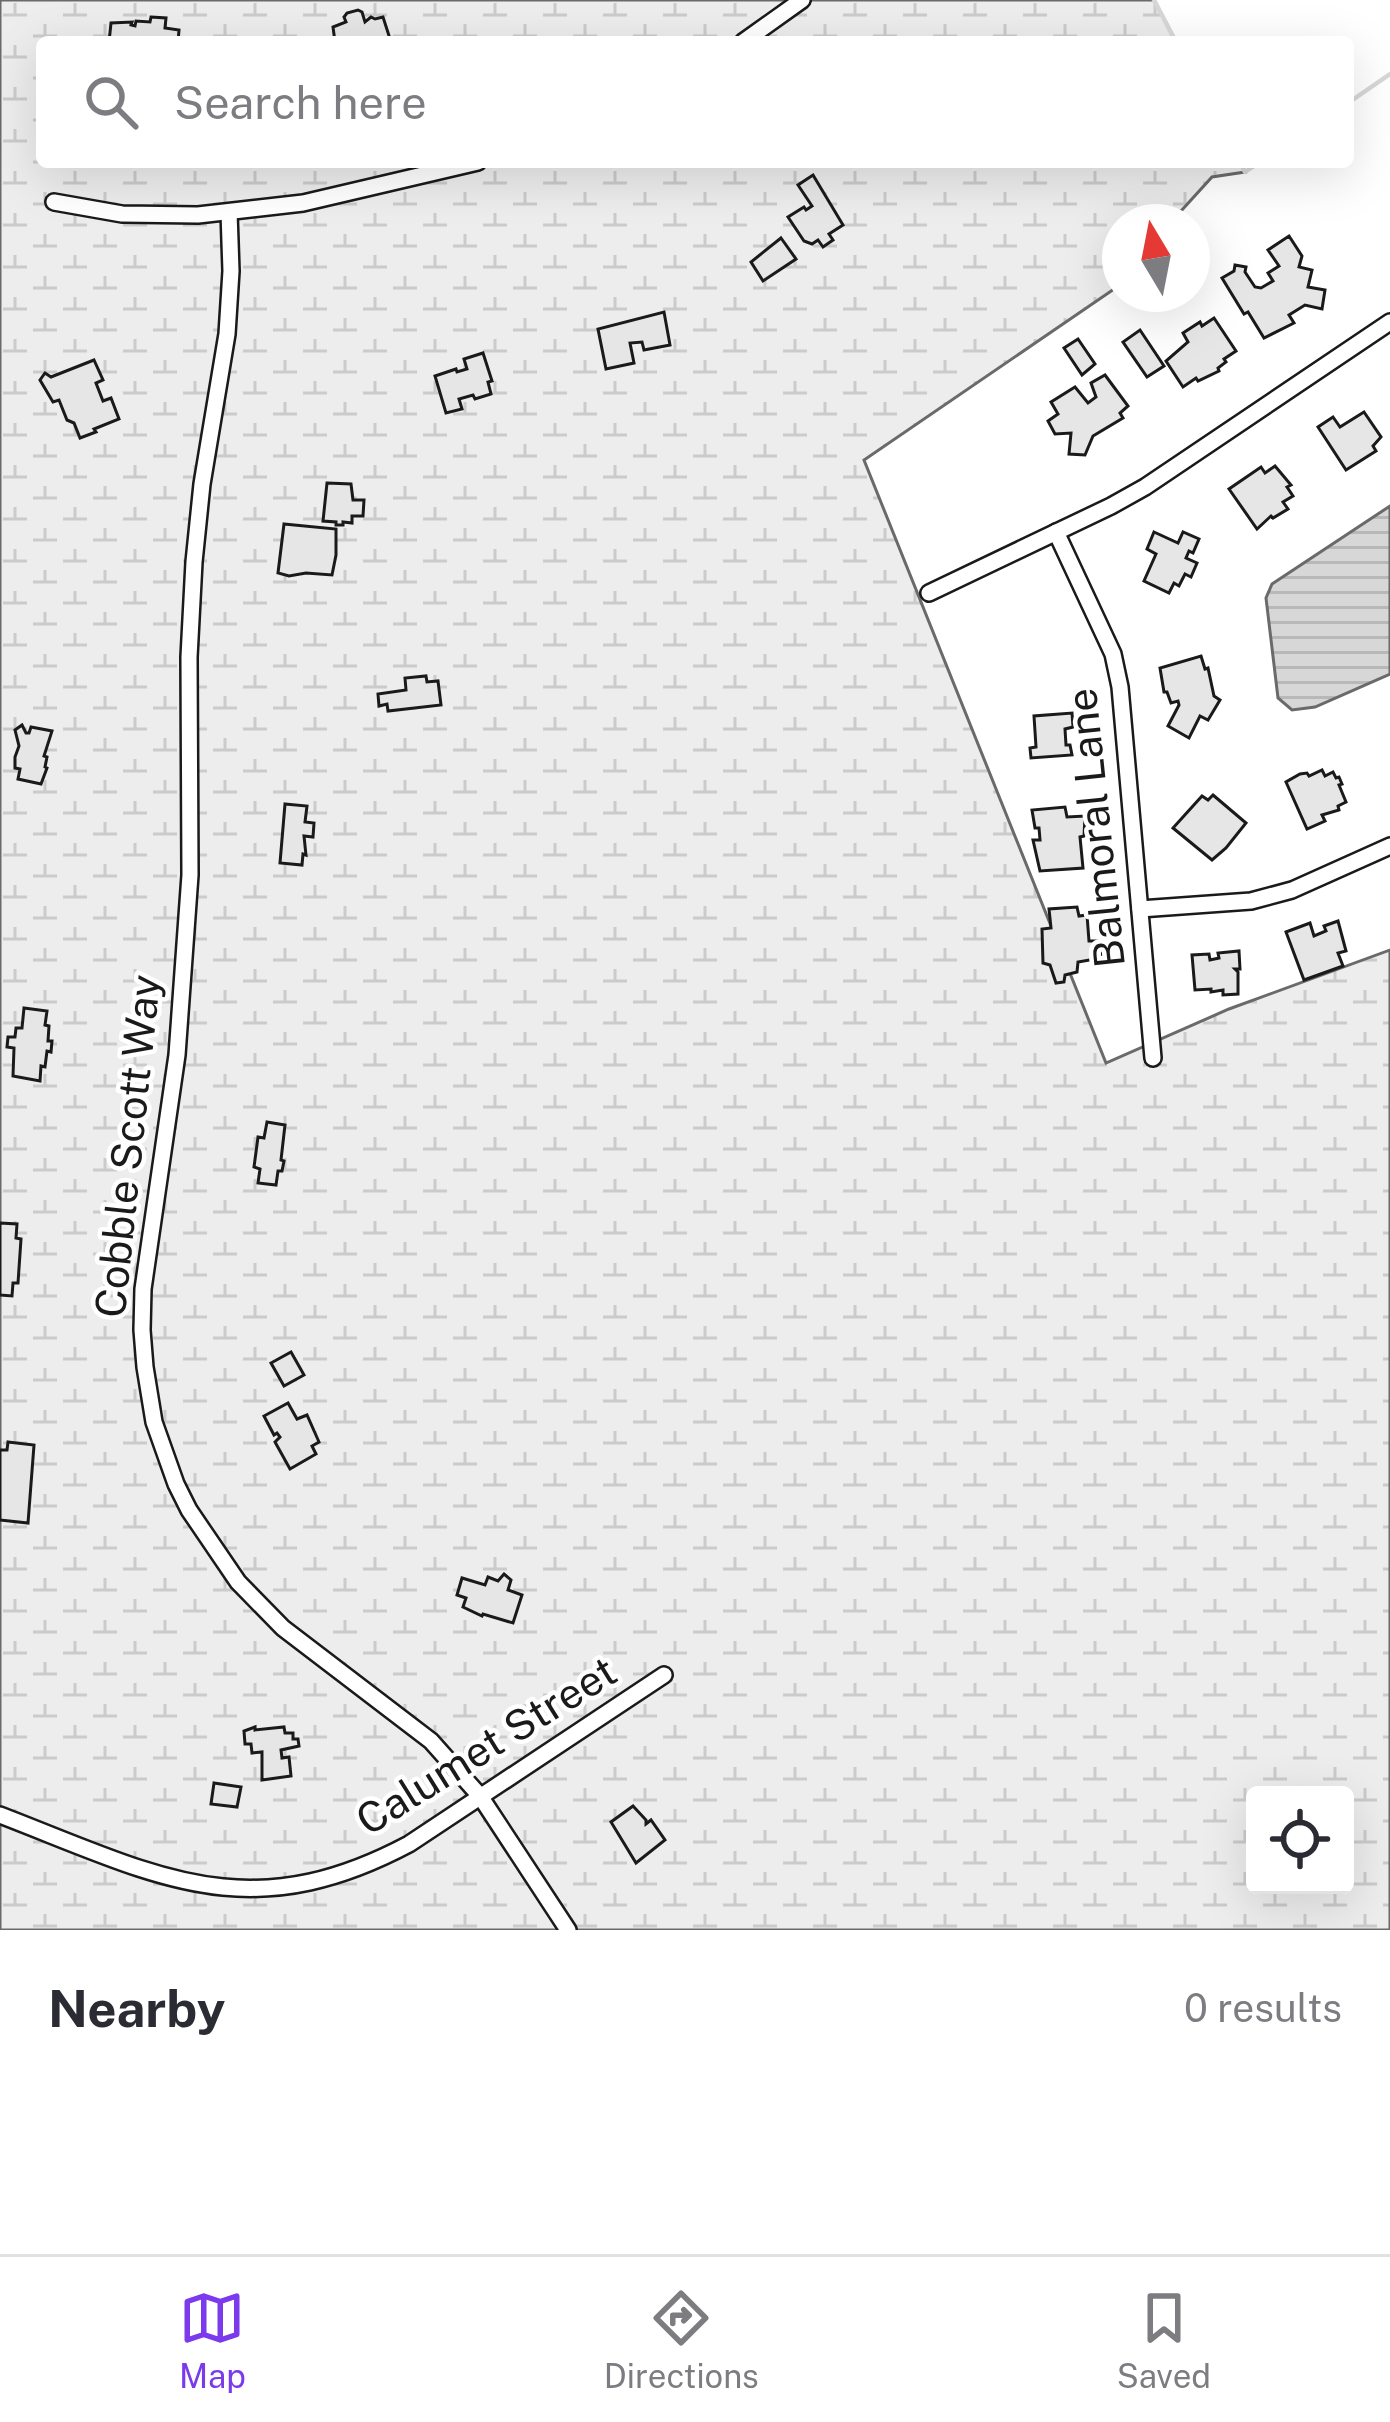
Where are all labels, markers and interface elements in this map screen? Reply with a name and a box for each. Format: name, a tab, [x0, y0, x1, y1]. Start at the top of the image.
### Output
search box	[36, 36, 1354, 168]
icon: search	[78, 69, 144, 135]
text: Search here	[174, 76, 427, 129]
north arrow	[1102, 204, 1210, 312]
street label: Balmoral Lane	[1056, 686, 1134, 970]
street label: Cobble Scott Way	[85, 972, 169, 1320]
street label: Calumet Street	[347, 1646, 625, 1844]
map controls	[1246, 1786, 1354, 1894]
button: locate	[1246, 1786, 1354, 1894]
text: Nearby	[48, 1979, 225, 2038]
text: 0 results	[1184, 1985, 1342, 2031]
tab: Map	[179, 2285, 246, 2395]
tab: Directions	[604, 2285, 759, 2395]
tab: Saved	[1117, 2285, 1211, 2395]

